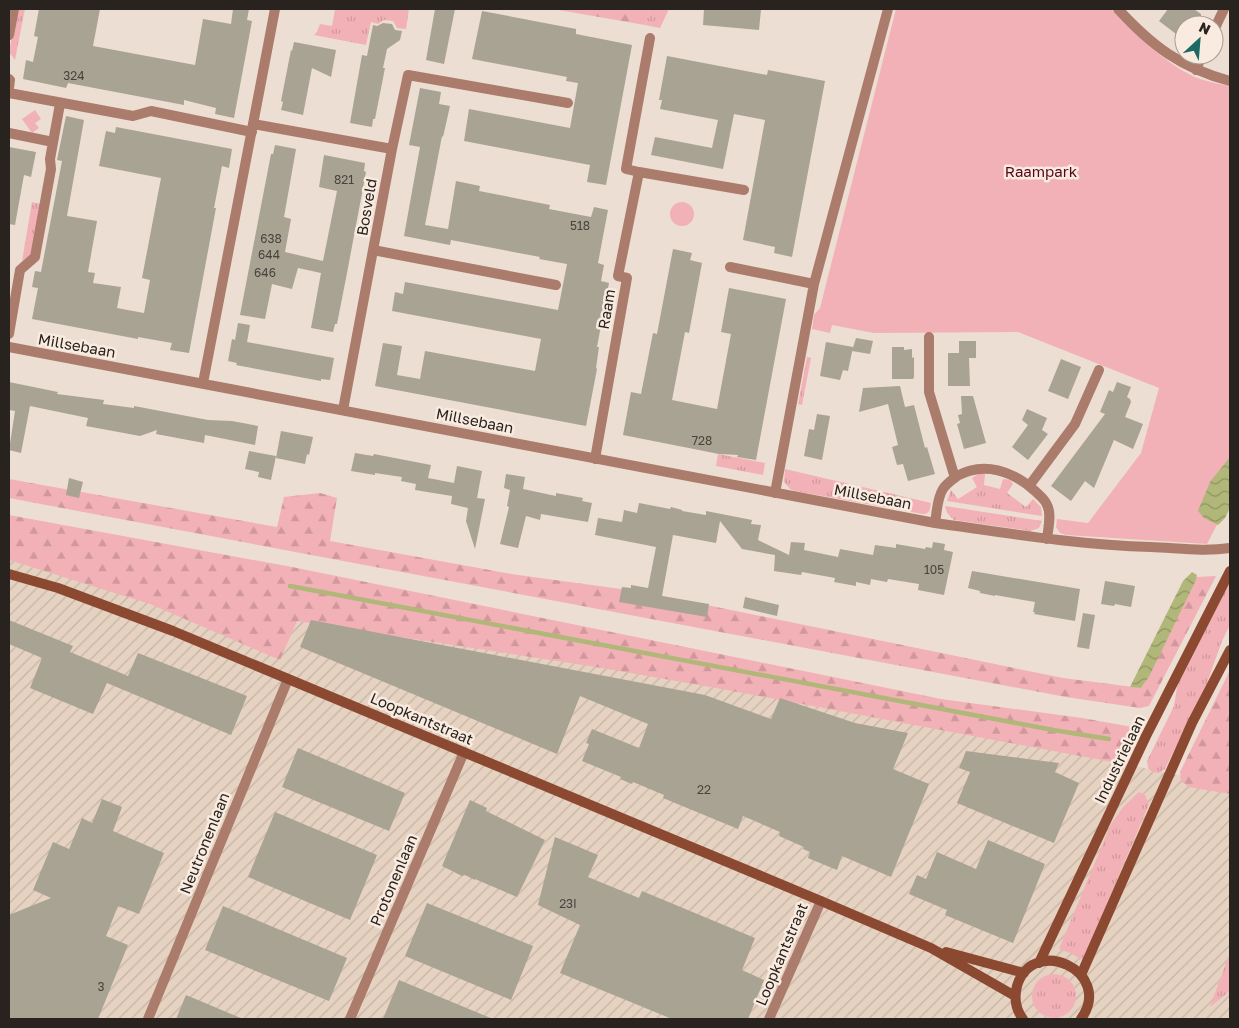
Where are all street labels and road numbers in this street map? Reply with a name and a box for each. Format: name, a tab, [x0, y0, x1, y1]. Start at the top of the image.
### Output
street label: Bosveld	[352, 177, 380, 237]
street label: Raam	[594, 288, 618, 330]
street label: Millsebaan	[37, 329, 117, 361]
street label: Millsebaan	[435, 404, 515, 436]
street label: Millsebaan	[833, 480, 913, 512]
street label: Loopkantstraat	[368, 688, 476, 748]
street label: Industrielaan	[1090, 712, 1148, 806]
street label: Neutronenlaan	[175, 790, 233, 896]
street label: Protonenlaan	[366, 832, 420, 928]
street label: Loopkantstraat	[751, 900, 811, 1008]

